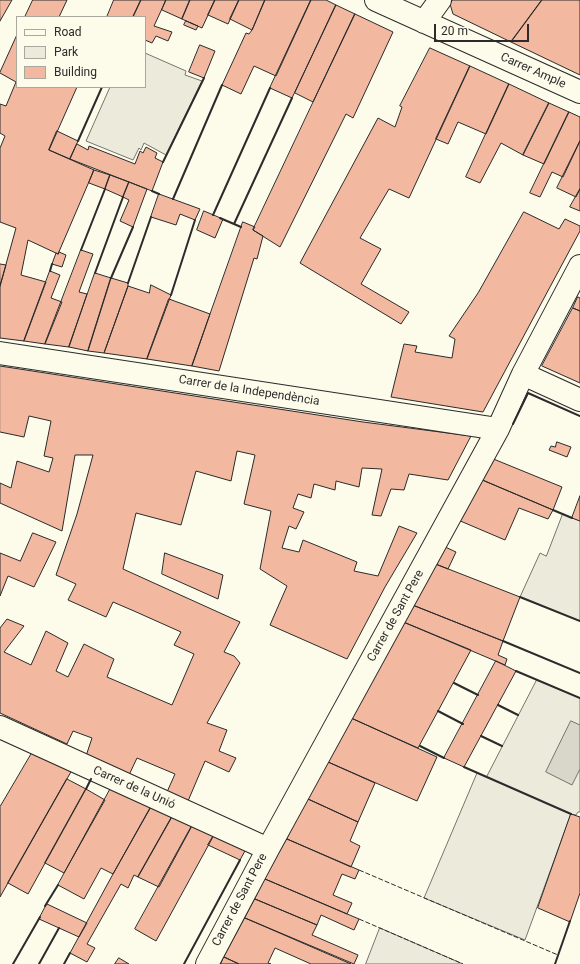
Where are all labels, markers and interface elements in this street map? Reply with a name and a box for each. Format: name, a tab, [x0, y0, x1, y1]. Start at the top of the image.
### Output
legend	[16, 16, 146, 88]
scale bar	[436, 16, 531, 42]
text: 20 m	[441, 24, 468, 38]
text: Road	[54, 25, 82, 39]
text: Park	[54, 45, 78, 59]
street label: Carrer Ample	[498, 50, 568, 92]
text: Building	[54, 65, 97, 79]
street label: Carrer de la Independència	[177, 373, 321, 409]
street label: Carrer de Sant Pere	[365, 567, 427, 665]
street label: Carrer de la Unió	[91, 763, 177, 813]
street label: Carrer de Sant Pere	[209, 851, 271, 949]

